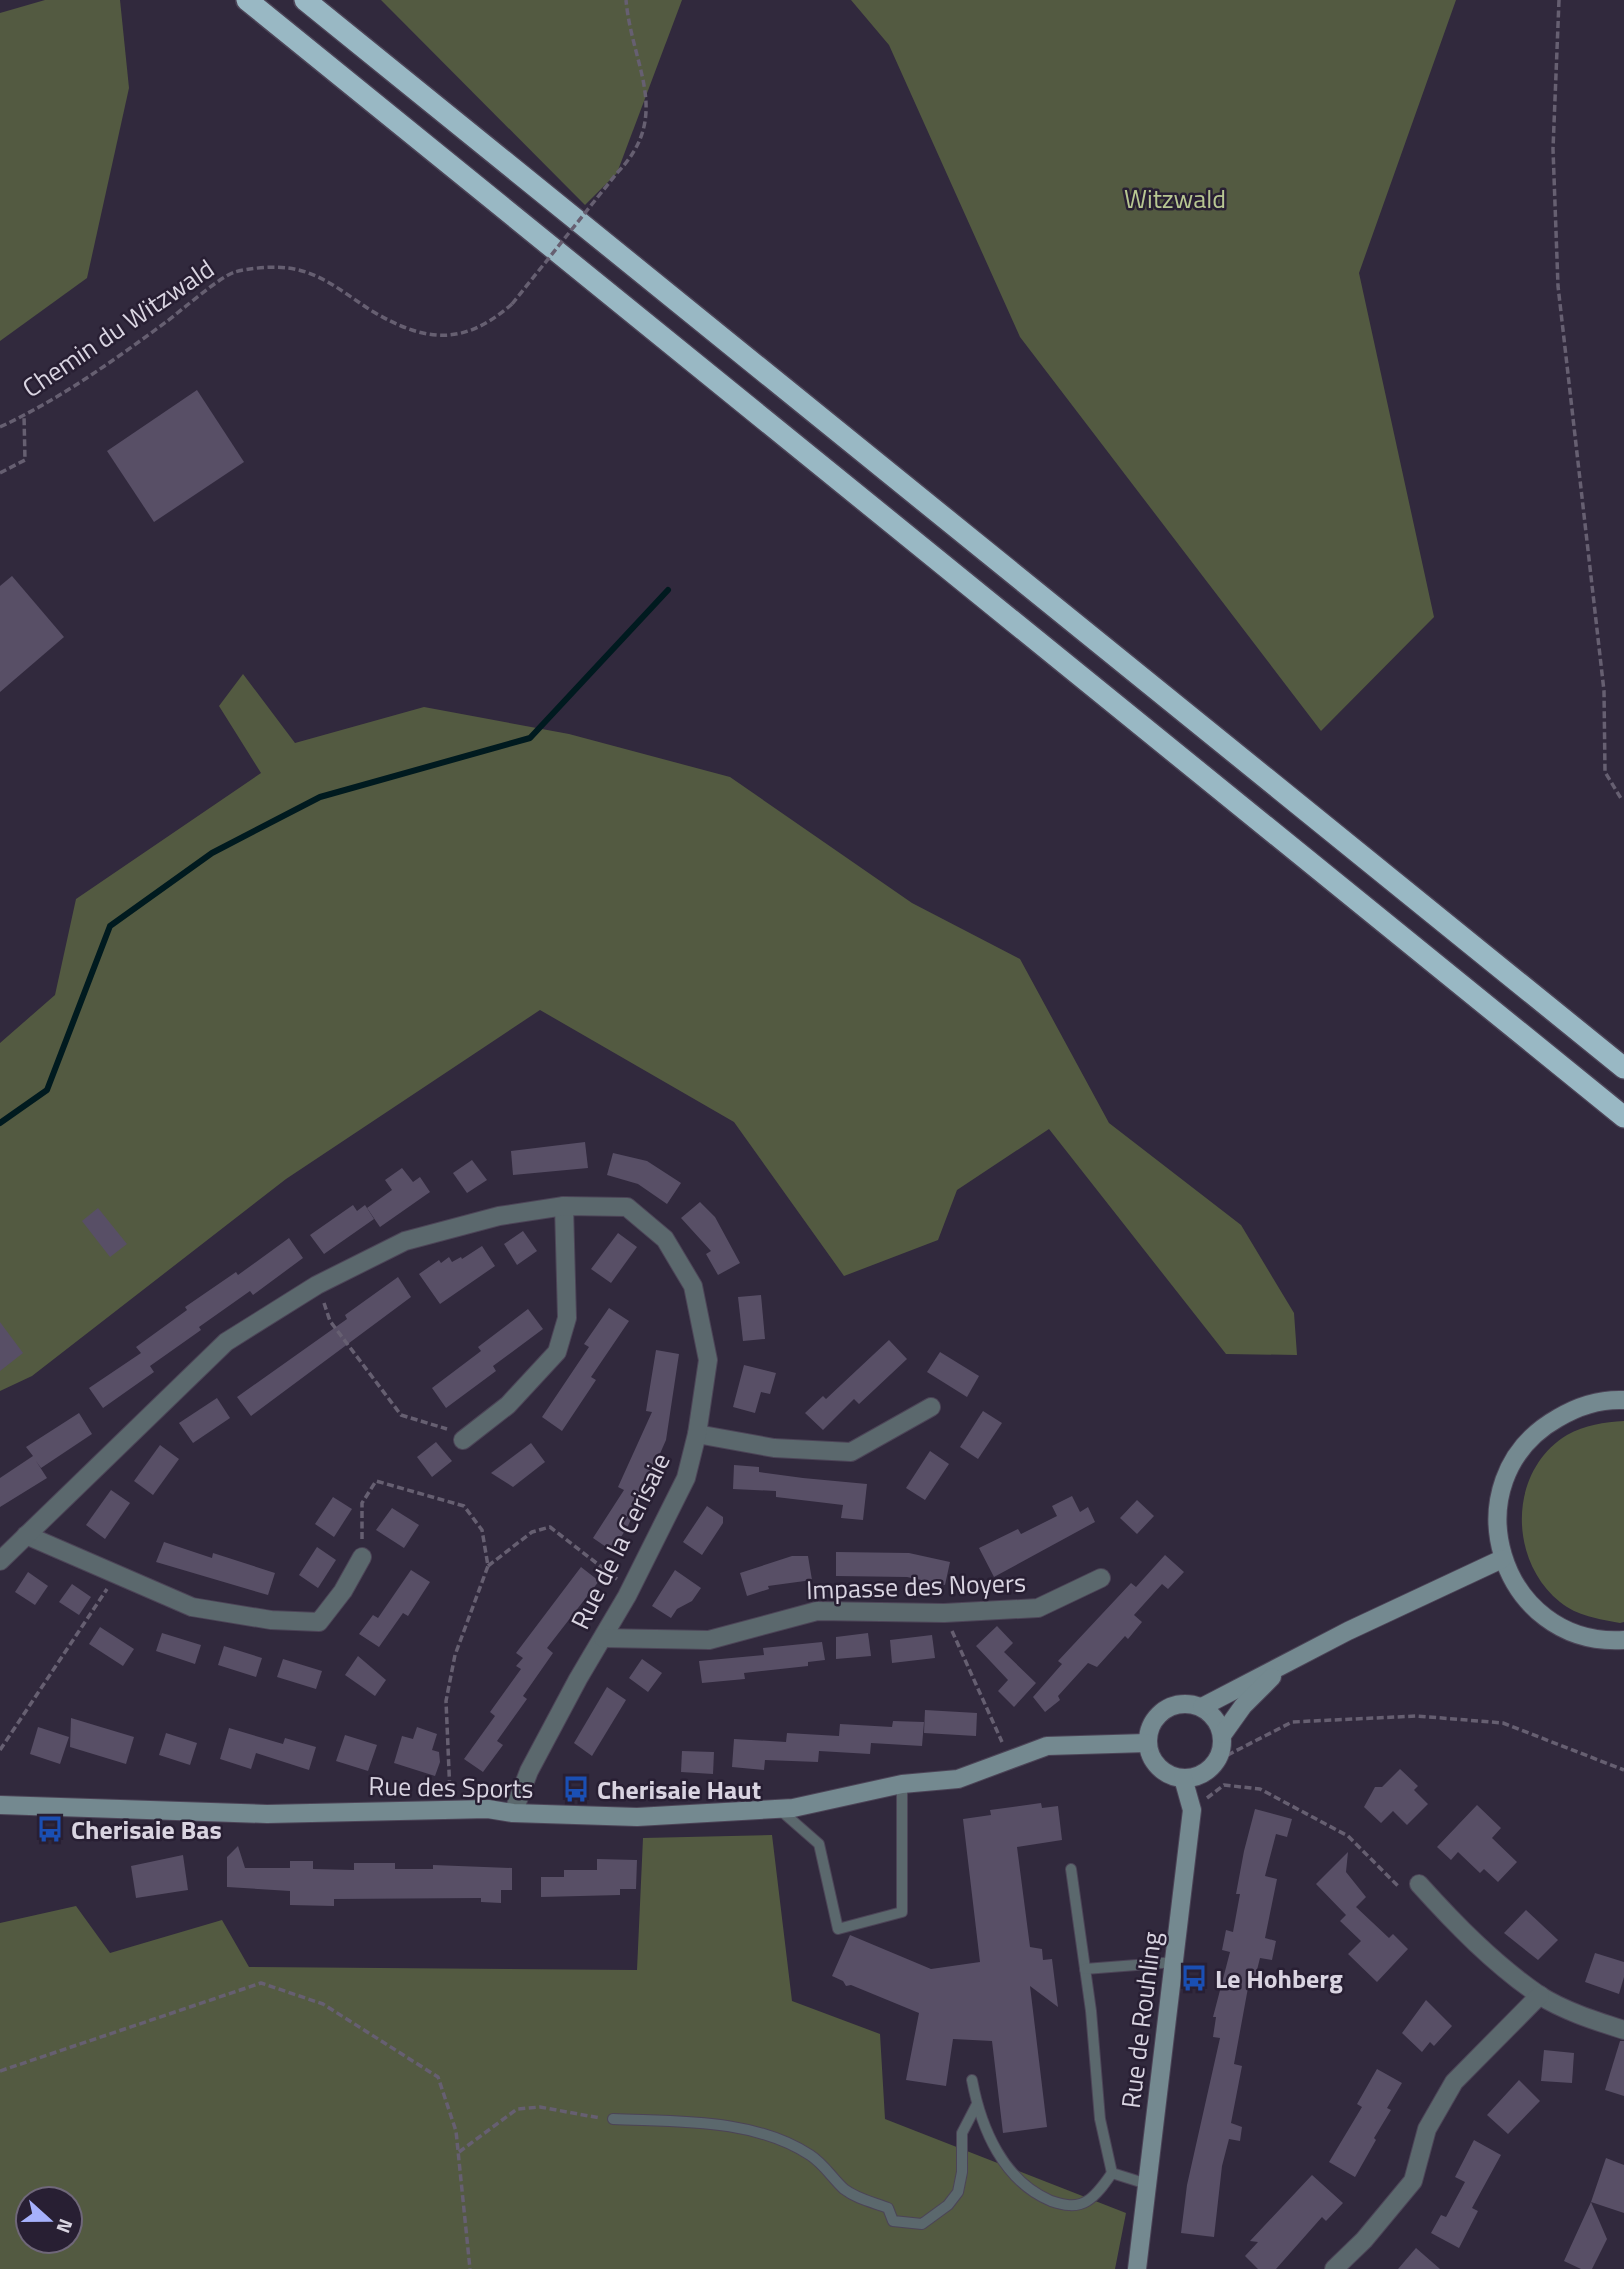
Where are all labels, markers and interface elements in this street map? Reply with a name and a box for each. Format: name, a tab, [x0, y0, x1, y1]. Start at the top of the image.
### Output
park label: Witzwald	[1124, 179, 1226, 218]
street label: Chemin du Witzwald	[14, 249, 222, 407]
street label: Rue de la Cerisaie	[560, 1446, 680, 1636]
street label: Impasse des Noyers	[805, 1563, 1027, 1609]
street label: Rue des Sports	[368, 1766, 534, 1808]
place label: Cherisaie Haut	[597, 1770, 761, 1809]
bus stop icon: Cherisaie Haut	[561, 1774, 591, 1804]
place label: Cherisaie Bas	[71, 1810, 222, 1849]
bus stop icon: Cherisaie Bas	[35, 1814, 65, 1844]
street label: Rue de Rouhling	[1111, 1930, 1171, 2110]
place label: Le Hohberg	[1215, 1959, 1343, 1998]
bus stop icon: Le Hohberg	[1179, 1963, 1209, 1993]
north arrow	[14, 2185, 84, 2255]
text: N	[49, 2215, 81, 2238]

